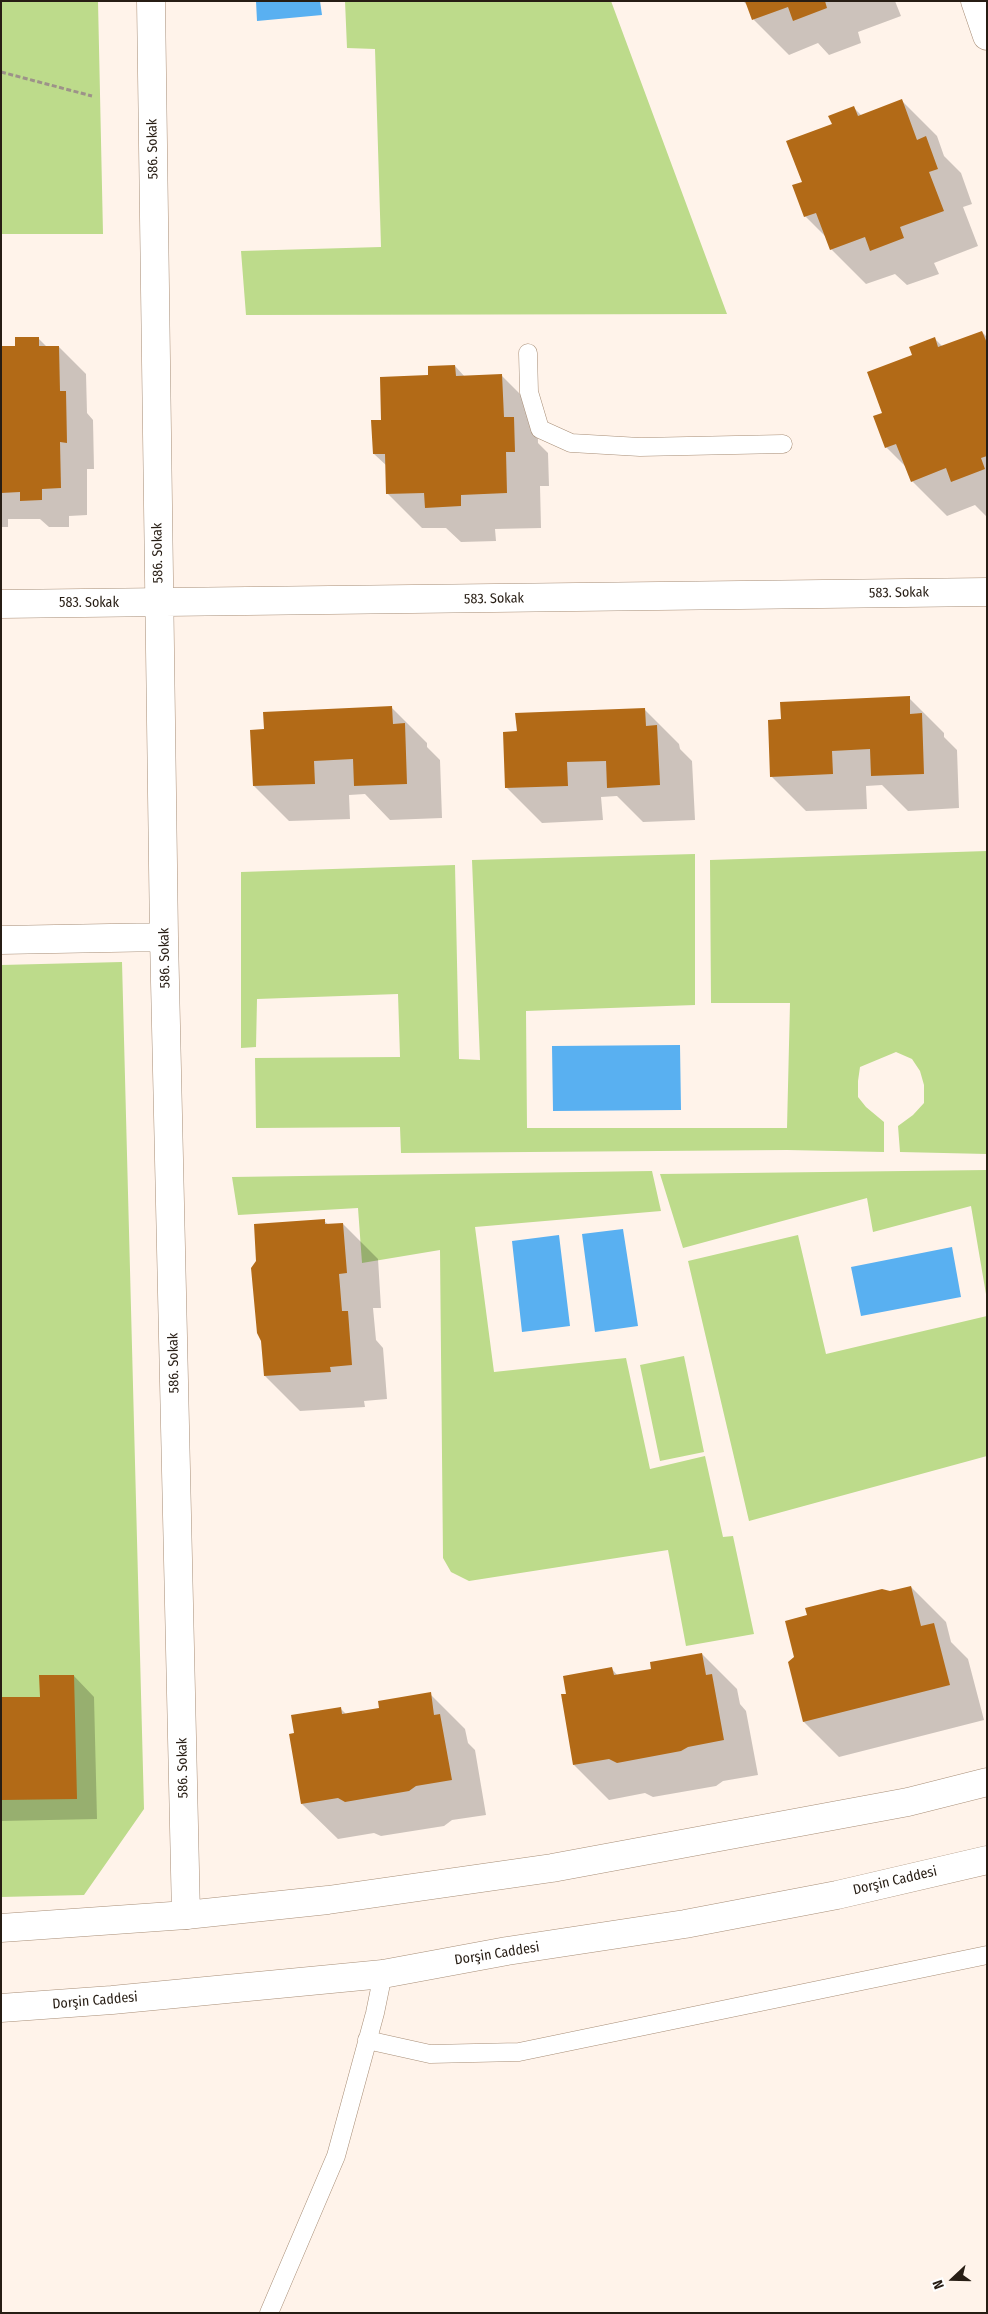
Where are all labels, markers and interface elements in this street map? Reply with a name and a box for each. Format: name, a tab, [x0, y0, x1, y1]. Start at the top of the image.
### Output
street label: 586. Sokak	[144, 119, 162, 179]
street label: 586. Sokak	[149, 523, 167, 583]
street label: 583. Sokak	[869, 584, 929, 602]
street label: 583. Sokak	[464, 590, 524, 608]
street label: 583. Sokak	[59, 595, 119, 611]
street label: 586. Sokak	[156, 928, 174, 988]
street label: 586. Sokak	[165, 1333, 183, 1393]
street label: 586. Sokak	[174, 1738, 192, 1798]
street label: Dorşin Caddesi	[851, 1863, 939, 1899]
street label: Dorşin Caddesi	[453, 1939, 541, 1969]
street label: Dorşin Caddesi	[52, 1989, 138, 2013]
north arrow	[928, 2254, 978, 2304]
text: N	[929, 2278, 948, 2292]

